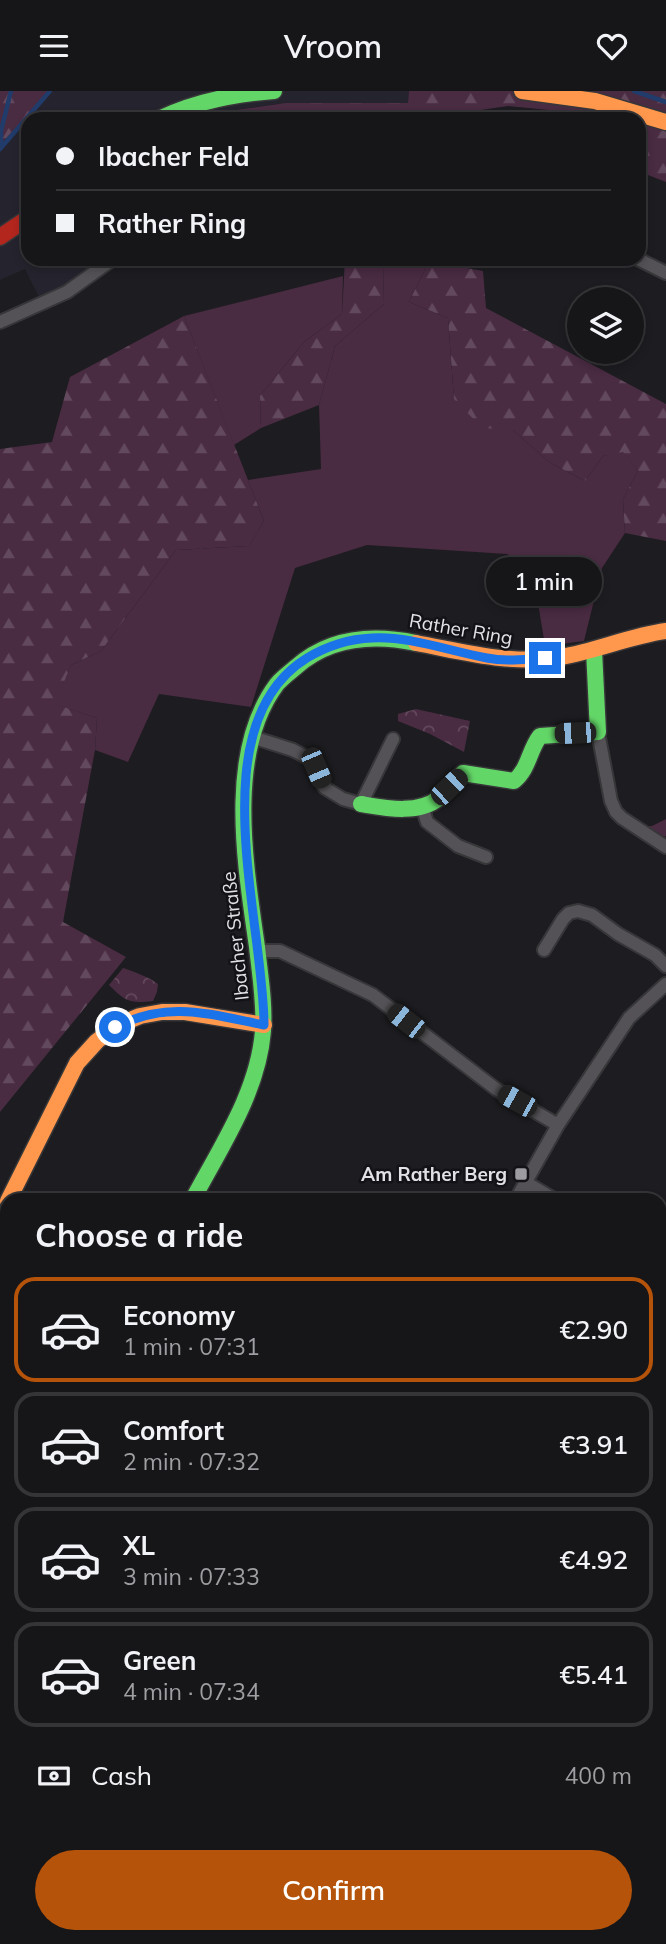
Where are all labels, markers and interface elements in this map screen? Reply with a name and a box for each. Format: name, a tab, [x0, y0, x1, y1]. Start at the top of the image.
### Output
text: Vroom	[284, 26, 382, 66]
icon: menu	[35, 27, 73, 65]
icon: heart	[593, 27, 631, 65]
text: Ibacher Feld	[98, 140, 250, 173]
text: Rather Ring	[98, 207, 246, 240]
map controls	[567, 287, 644, 364]
button: layers	[567, 287, 644, 364]
callout: 1 min	[487, 557, 603, 605]
text: 1 min	[514, 567, 574, 596]
street label: Rather Ring	[407, 608, 515, 650]
route end	[529, 642, 561, 674]
car	[554, 722, 597, 744]
car	[299, 745, 334, 791]
car	[427, 765, 472, 809]
street label: Ibacher Straße	[216, 870, 254, 1002]
car	[383, 1000, 430, 1042]
route start	[99, 1011, 131, 1043]
car	[494, 1082, 541, 1120]
place label: Am Rather Berg	[361, 1162, 507, 1186]
marker: Am Rather Berg	[513, 1166, 529, 1182]
text: Choose a ride	[35, 1215, 243, 1255]
icon: car	[39, 1298, 102, 1361]
text: Economy	[123, 1299, 235, 1332]
text: €2.90	[559, 1313, 628, 1346]
text: 1 min · 07:31	[123, 1332, 260, 1361]
icon: car	[39, 1413, 102, 1476]
text: Comfort	[123, 1414, 224, 1447]
text: €3.91	[559, 1428, 628, 1461]
text: 2 min · 07:32	[123, 1447, 260, 1476]
icon: car	[39, 1528, 102, 1591]
text: XL	[123, 1529, 155, 1562]
text: €4.92	[559, 1543, 628, 1576]
text: 3 min · 07:33	[123, 1562, 260, 1591]
icon: car	[39, 1643, 102, 1706]
text: Green	[123, 1644, 196, 1677]
text: €5.41	[559, 1658, 628, 1691]
text: 4 min · 07:34	[123, 1677, 260, 1706]
icon: cash	[35, 1757, 73, 1795]
text: Cash	[91, 1759, 152, 1792]
text: 400 m	[564, 1761, 632, 1790]
button: Confirm	[35, 1850, 632, 1930]

